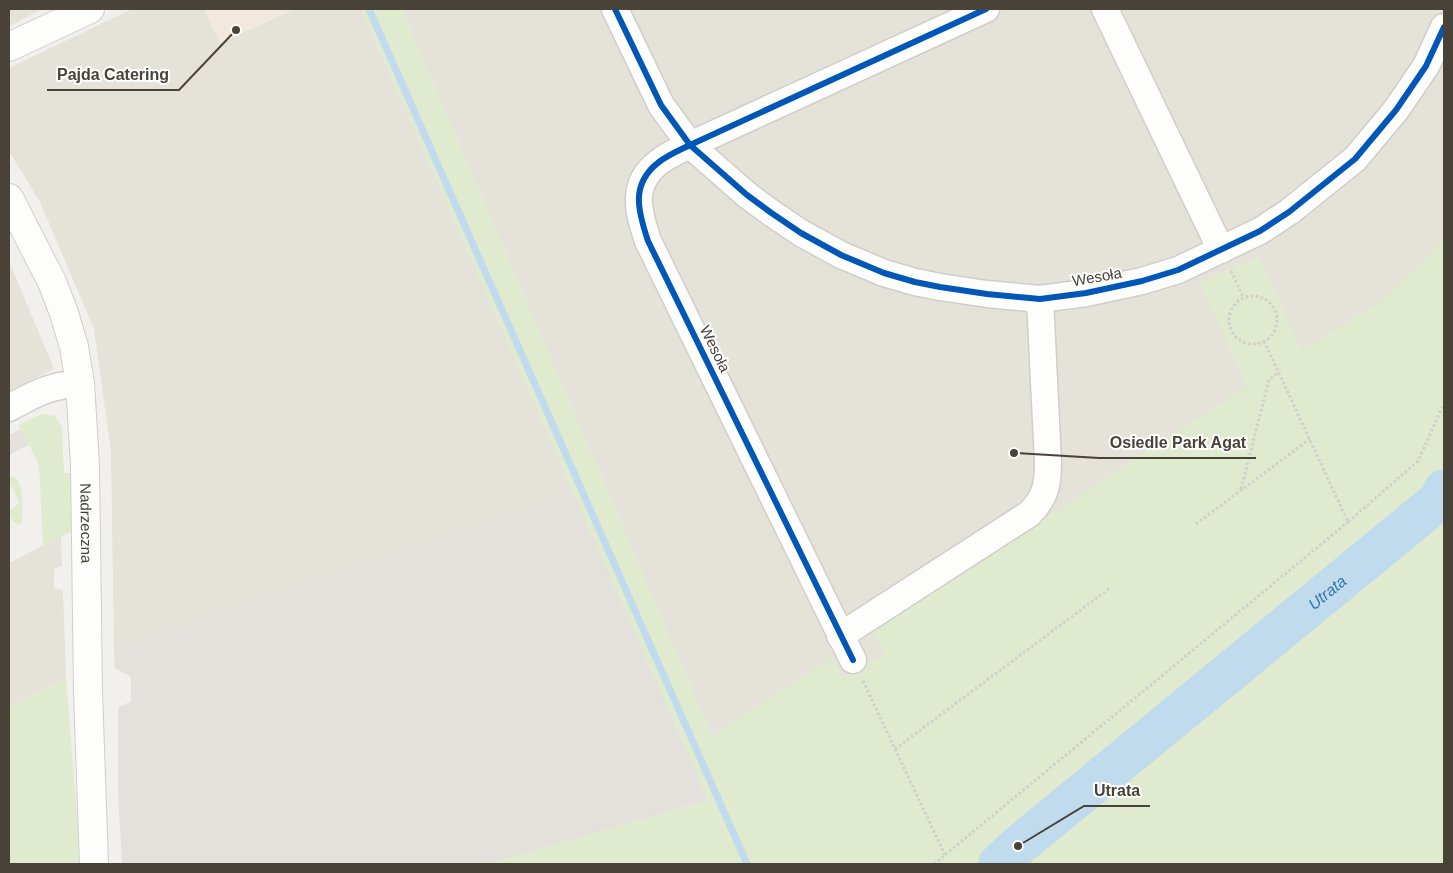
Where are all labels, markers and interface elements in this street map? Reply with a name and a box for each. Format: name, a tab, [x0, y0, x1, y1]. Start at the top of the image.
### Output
callout: Pajda Catering	[47, 59, 179, 90]
text: Pajda Catering	[57, 66, 169, 83]
street label: Wesoła	[1071, 264, 1124, 289]
street label: Wesoła	[697, 323, 734, 375]
callout: Osiedle Park Agat	[1099, 427, 1256, 458]
text: Osiedle Park Agat	[1110, 434, 1247, 451]
street label: Nadrzeczna	[77, 483, 95, 564]
water label: Utrata	[1305, 572, 1350, 613]
callout: Utrata	[1084, 775, 1150, 806]
text: Utrata	[1094, 782, 1140, 799]

